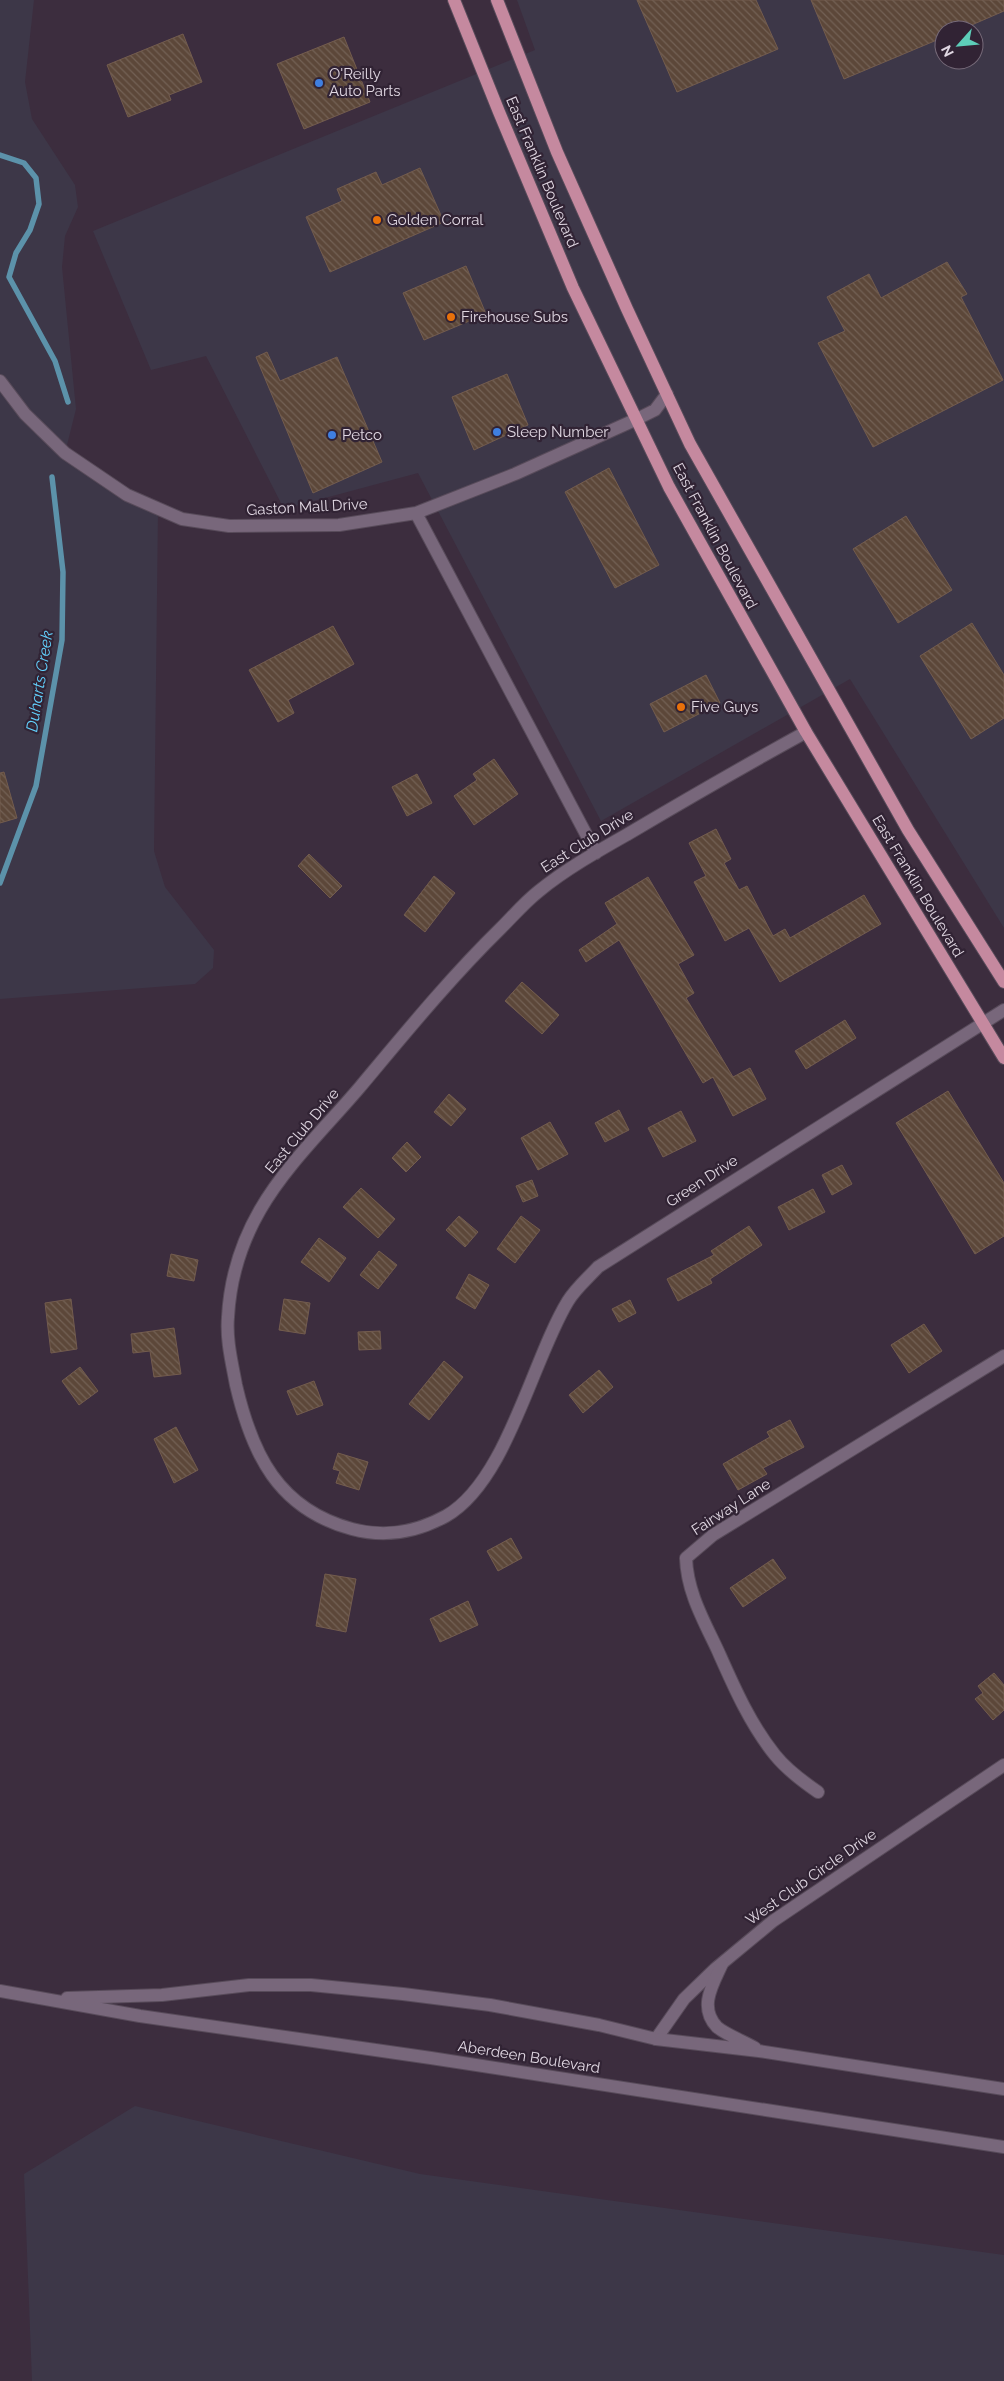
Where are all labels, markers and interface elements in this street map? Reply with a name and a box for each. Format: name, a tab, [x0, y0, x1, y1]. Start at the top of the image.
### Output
north arrow	[934, 20, 984, 70]
text: N	[938, 43, 957, 59]
place label: O'Reilly Auto Parts	[329, 65, 400, 100]
marker: O'Reilly Auto Parts	[313, 77, 325, 89]
street label: East Franklin Boulevard	[502, 94, 582, 250]
place label: Golden Corral	[387, 211, 484, 229]
marker: Golden Corral	[371, 214, 383, 226]
place label: Firehouse Subs	[461, 308, 568, 326]
marker: Firehouse Subs	[445, 311, 457, 323]
place label: Sleep Number	[507, 423, 609, 441]
place label: Petco	[342, 426, 382, 444]
marker: Sleep Number	[491, 426, 503, 438]
marker: Petco	[326, 429, 338, 441]
street label: East Franklin Boulevard	[669, 460, 761, 612]
street label: Gaston Mall Drive	[246, 495, 368, 519]
water label: Duharts Creek	[22, 629, 57, 733]
place label: Five Guys	[691, 698, 758, 716]
marker: Five Guys	[675, 701, 687, 713]
street label: East Club Drive	[537, 805, 637, 877]
street label: East Franklin Boulevard	[868, 812, 968, 960]
street label: East Club Drive	[261, 1085, 343, 1177]
street label: Green Drive	[663, 1151, 741, 1211]
street label: Fairway Lane	[688, 1475, 774, 1539]
street label: West Club Circle Drive	[742, 1825, 880, 1929]
street label: Aberdeen Boulevard	[457, 2037, 601, 2077]

